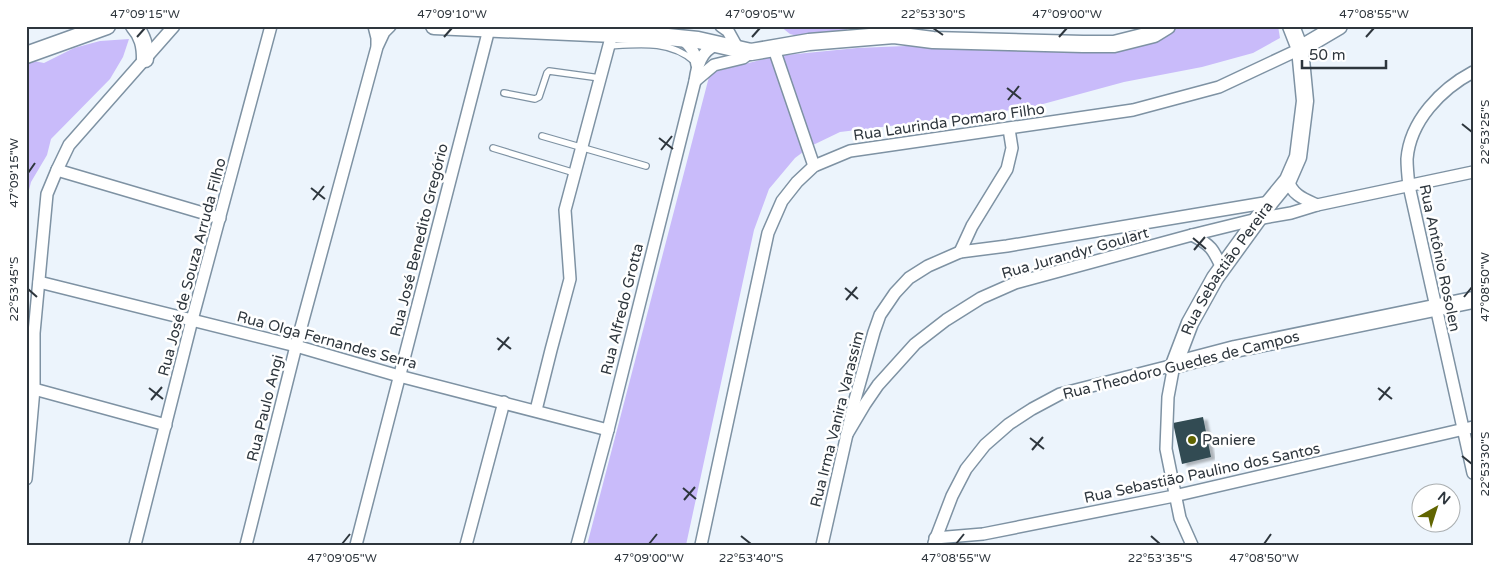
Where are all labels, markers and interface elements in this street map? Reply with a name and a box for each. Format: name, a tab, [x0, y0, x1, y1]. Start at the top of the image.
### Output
text: 47°09'15"W	[110, 7, 180, 21]
text: 47°09'10"W	[417, 7, 487, 21]
text: 47°09'05"W	[725, 7, 795, 21]
text: 22°53'30"S	[901, 7, 965, 21]
text: 47°09'00"W	[1032, 7, 1102, 21]
text: 47°08'55"W	[1339, 7, 1409, 21]
scale bar	[1302, 38, 1385, 70]
text: 50 m	[1309, 46, 1346, 64]
street label: Rua Laurinda Pomaro Filho	[852, 100, 1046, 144]
text: 22°53'25"S	[1478, 100, 1492, 164]
text: 47°09'15"W	[7, 138, 21, 208]
street label: Rua José Benedito Gregório	[386, 141, 452, 339]
street label: Rua José de Souza Arruda Filho	[154, 156, 230, 378]
street label: Rua Antônio Rosolen	[1416, 183, 1464, 333]
street label: Rua Sebastião Pereira	[1177, 198, 1277, 337]
street label: Rua Jurandyr Goulart	[999, 223, 1151, 283]
street label: Rua Alfredo Grotta	[597, 241, 647, 377]
text: 47°08'50"W	[1478, 252, 1492, 322]
text: 22°53'45"S	[7, 257, 21, 321]
street label: Rua Olga Fernandes Serra	[235, 307, 419, 373]
street label: Rua Theodoro Guedes de Campos	[1061, 327, 1301, 403]
street label: Rua Irma Vanira Varassim	[806, 329, 868, 509]
street label: Rua Paulo Angi	[243, 353, 287, 463]
place label: Paniere	[1202, 431, 1256, 449]
text: 22°53'30"S	[1478, 432, 1492, 496]
marker: Paniere	[1186, 434, 1198, 446]
street label: Rua Sebastião Paulino dos Santos	[1082, 439, 1322, 507]
north arrow	[1412, 484, 1462, 534]
text: N	[1434, 488, 1454, 508]
text: 47°09'05"W	[307, 551, 377, 565]
text: 47°09'00"W	[614, 551, 684, 565]
text: 22°53'40"S	[719, 551, 783, 565]
text: 47°08'55"W	[921, 551, 991, 565]
text: 22°53'35"S	[1128, 551, 1192, 565]
text: 47°08'50"W	[1229, 551, 1299, 565]

